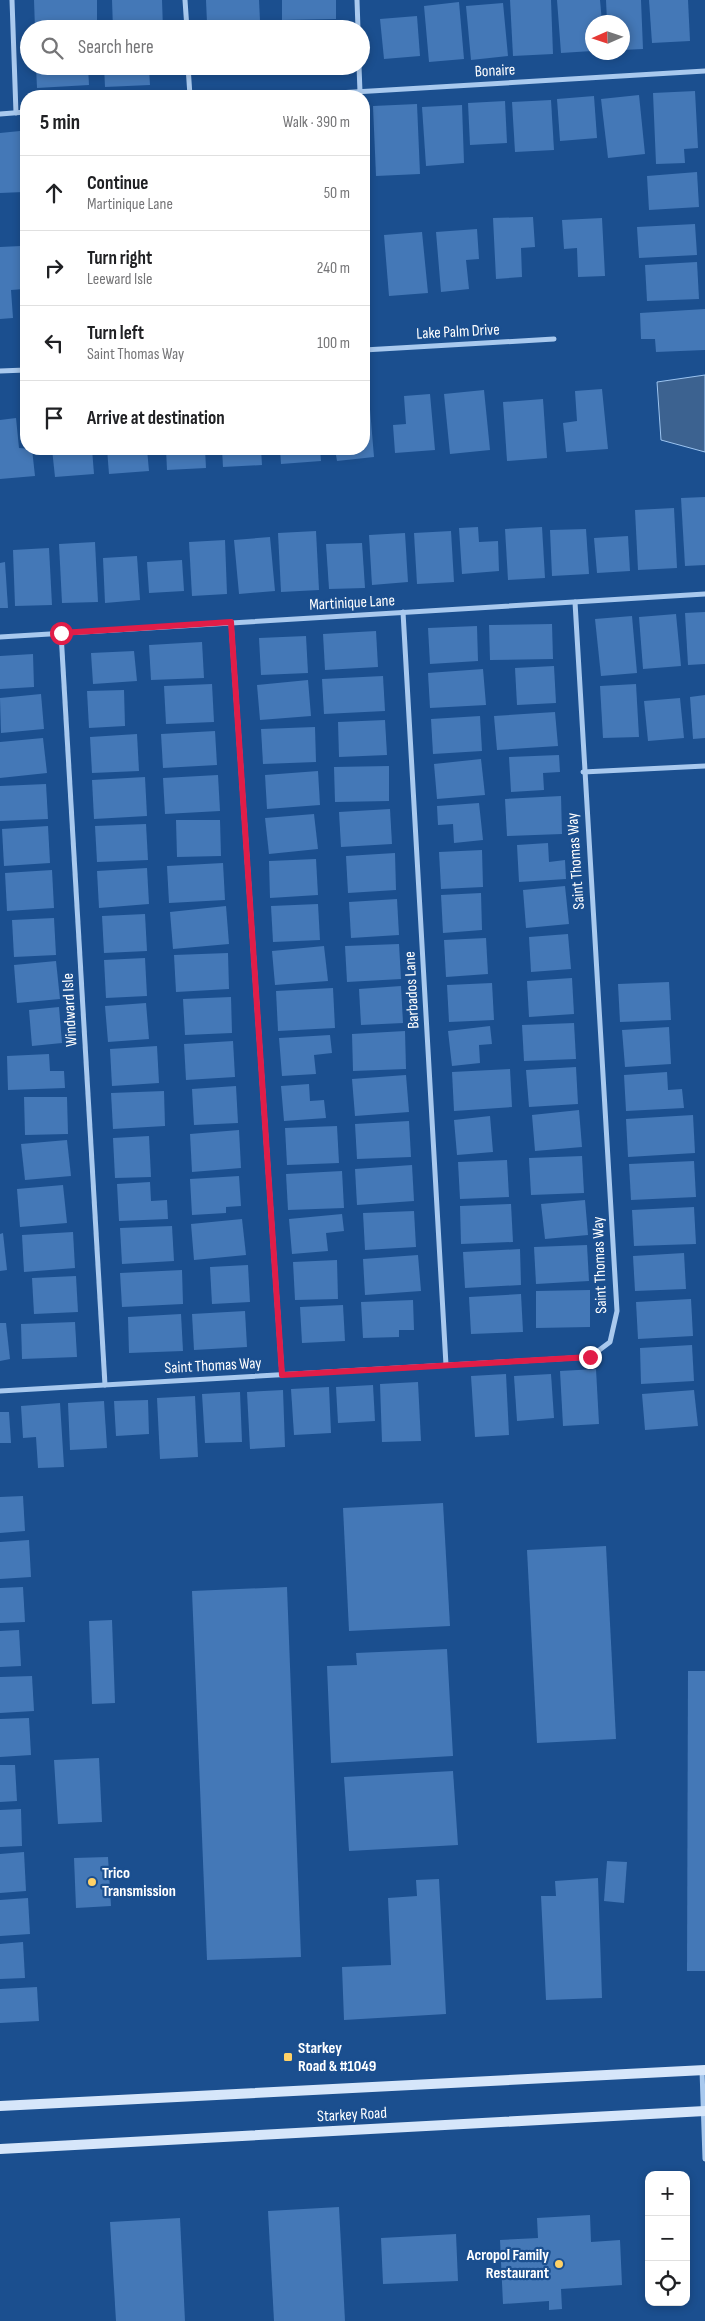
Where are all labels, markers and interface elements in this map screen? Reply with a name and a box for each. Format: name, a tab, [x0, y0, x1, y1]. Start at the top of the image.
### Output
north arrow	[585, 15, 630, 60]
search box	[20, 20, 370, 75]
icon: search	[38, 34, 66, 62]
text: Search here	[78, 36, 154, 59]
street label: Bonaire	[474, 60, 516, 82]
text: 5 min	[40, 110, 80, 135]
text: Walk · 390 m	[283, 113, 350, 132]
text: Continue	[87, 172, 148, 195]
icon: ahead	[40, 179, 68, 207]
text: 50 m	[324, 184, 350, 203]
text: Martinique Lane	[87, 195, 173, 214]
text: Turn right	[87, 247, 152, 270]
icon: right	[40, 254, 68, 282]
text: 240 m	[317, 259, 350, 278]
text: Leeward Isle	[87, 270, 152, 289]
street label: Lake Palm Drive	[416, 320, 500, 344]
text: Turn left	[87, 322, 144, 345]
icon: left	[40, 329, 68, 357]
text: 100 m	[317, 334, 350, 353]
text: Saint Thomas Way	[87, 345, 184, 364]
icon: arrive	[40, 404, 68, 432]
text: Arrive at destination	[87, 407, 225, 430]
street label: Martinique Lane	[309, 591, 395, 615]
route start	[50, 622, 73, 645]
street label: Saint Thomas Way	[563, 812, 589, 910]
street label: Barbados Lane	[400, 951, 424, 1029]
street label: Windward Isle	[59, 973, 81, 1047]
street label: Saint Thomas Way	[589, 1216, 611, 1314]
route end	[579, 1346, 602, 1369]
street label: Saint Thomas Way	[164, 1354, 262, 1378]
place label: Trico Transmission	[102, 1864, 176, 1901]
marker: Trico Transmission	[86, 1876, 98, 1888]
place label: Starkey Road & #1049	[298, 2039, 376, 2076]
marker: Starkey Road & #1049	[282, 2051, 294, 2063]
street label: Starkey Road	[317, 2104, 387, 2126]
map controls	[645, 2171, 690, 2306]
button: +	[645, 2171, 690, 2216]
button: −	[645, 2216, 690, 2261]
place label: Acropol Family Restaurant	[466, 2246, 549, 2283]
marker: Acropol Family Restaurant	[553, 2258, 565, 2270]
button: locate	[645, 2261, 690, 2306]

